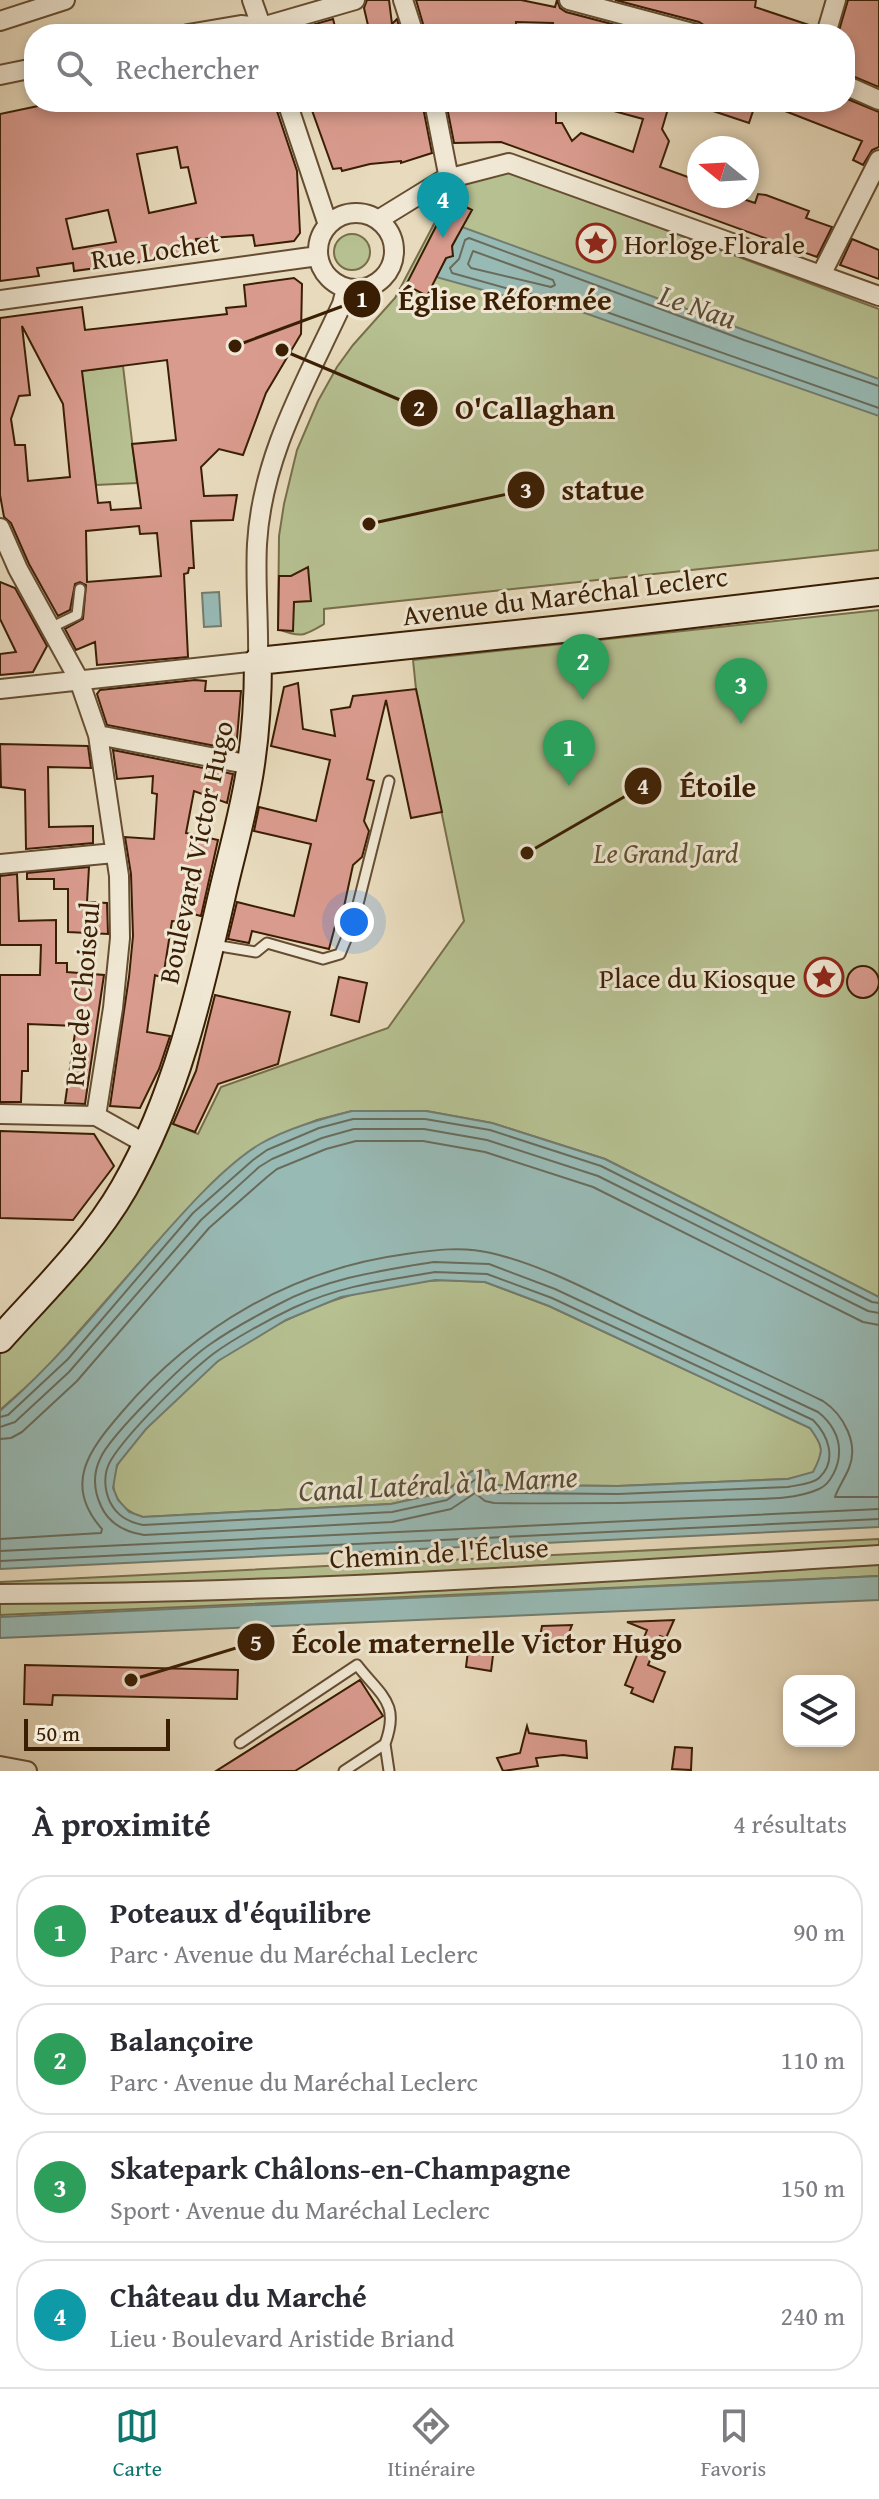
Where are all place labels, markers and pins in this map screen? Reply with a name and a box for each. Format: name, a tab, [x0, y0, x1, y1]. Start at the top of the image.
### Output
pin: 4	[417, 172, 469, 238]
place icon: Horloge Florale	[575, 222, 617, 264]
place label: Horloge Florale	[624, 223, 805, 264]
callout: Église Réformée	[342, 272, 627, 326]
callout: O'Callaghan	[399, 381, 631, 435]
callout: statue	[506, 463, 661, 517]
pin: 2	[557, 634, 609, 700]
pin: 3	[715, 658, 767, 724]
pin: 1	[543, 720, 595, 786]
callout: Étoile	[623, 759, 772, 813]
place icon: Place du Kiosque	[803, 956, 845, 998]
place label: Place du Kiosque	[599, 957, 796, 998]
callout: École maternelle Victor Hugo	[236, 1615, 698, 1669]

